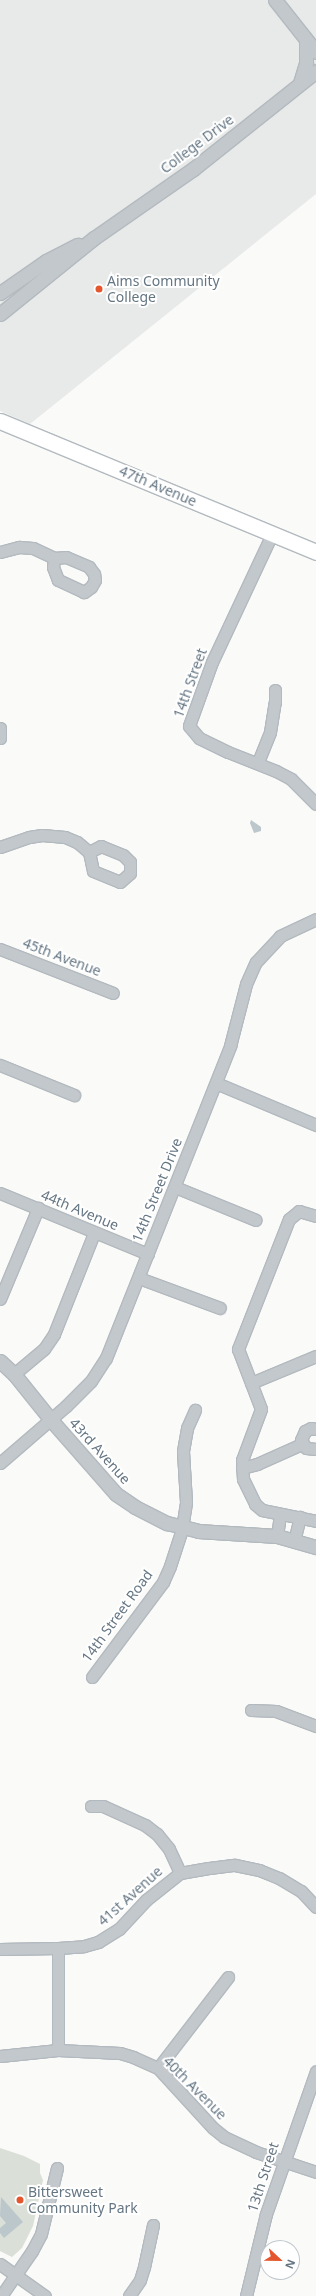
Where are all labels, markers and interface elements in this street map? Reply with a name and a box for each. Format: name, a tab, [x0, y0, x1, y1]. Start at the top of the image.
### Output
street label: College Drive	[157, 111, 237, 177]
place label: Aims Community College	[107, 273, 220, 306]
marker: Aims Community College	[94, 284, 104, 294]
street label: 47th Avenue	[117, 462, 199, 510]
street label: 14th Street	[170, 646, 210, 720]
street label: 45th Avenue	[20, 934, 104, 980]
street label: 14th Street Drive	[128, 1136, 186, 1244]
street label: 44th Avenue	[39, 1186, 121, 1234]
street label: 43rd Avenue	[66, 1415, 134, 1487]
street label: 14th Street Road	[78, 1567, 156, 1665]
street label: 41st Avenue	[94, 1863, 166, 1929]
street label: 40th Avenue	[160, 2053, 230, 2123]
street label: 13th Street	[244, 2140, 282, 2214]
place label: Bittersweet Community Park	[28, 2184, 138, 2216]
marker: Bittersweet Community Park	[15, 2195, 25, 2205]
north arrow	[260, 2240, 300, 2280]
text: N	[282, 2257, 299, 2271]

